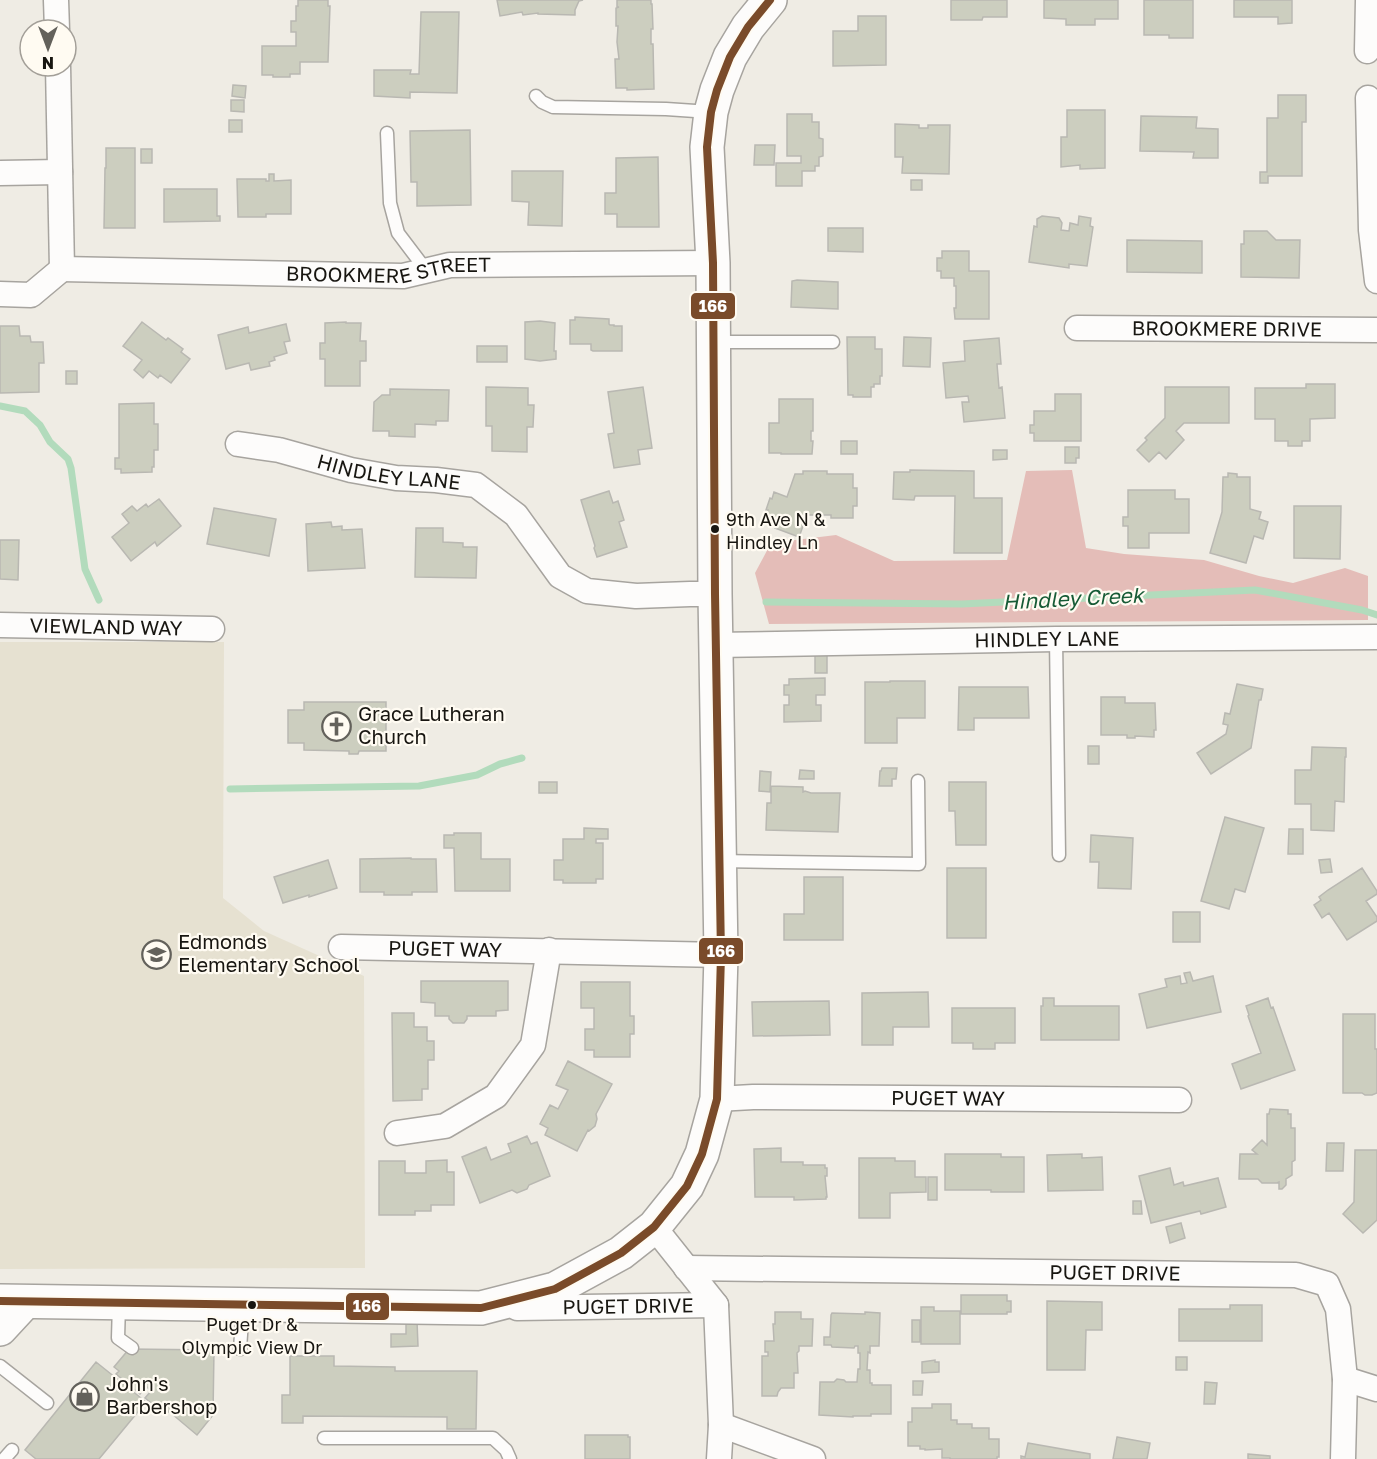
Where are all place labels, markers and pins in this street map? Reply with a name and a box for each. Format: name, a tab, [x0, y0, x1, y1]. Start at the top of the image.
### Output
place label: 9th Ave N & Hindley Ln	[726, 508, 826, 553]
marker: 9th Ave N & Hindley Ln	[709, 523, 721, 535]
place label: Grace Lutheran Church	[358, 701, 505, 748]
church icon: Grace Lutheran Church	[321, 710, 353, 742]
place label: Edmonds Elementary School	[178, 929, 360, 976]
school or university icon: Edmonds Elementary School	[141, 938, 173, 970]
marker: Puget Dr & Olympic View Dr	[246, 1299, 258, 1311]
place label: Puget Dr & Olympic View Dr	[182, 1313, 322, 1358]
place label: John's Barbershop	[106, 1371, 217, 1418]
shop icon: John's Barbershop	[69, 1380, 101, 1412]

